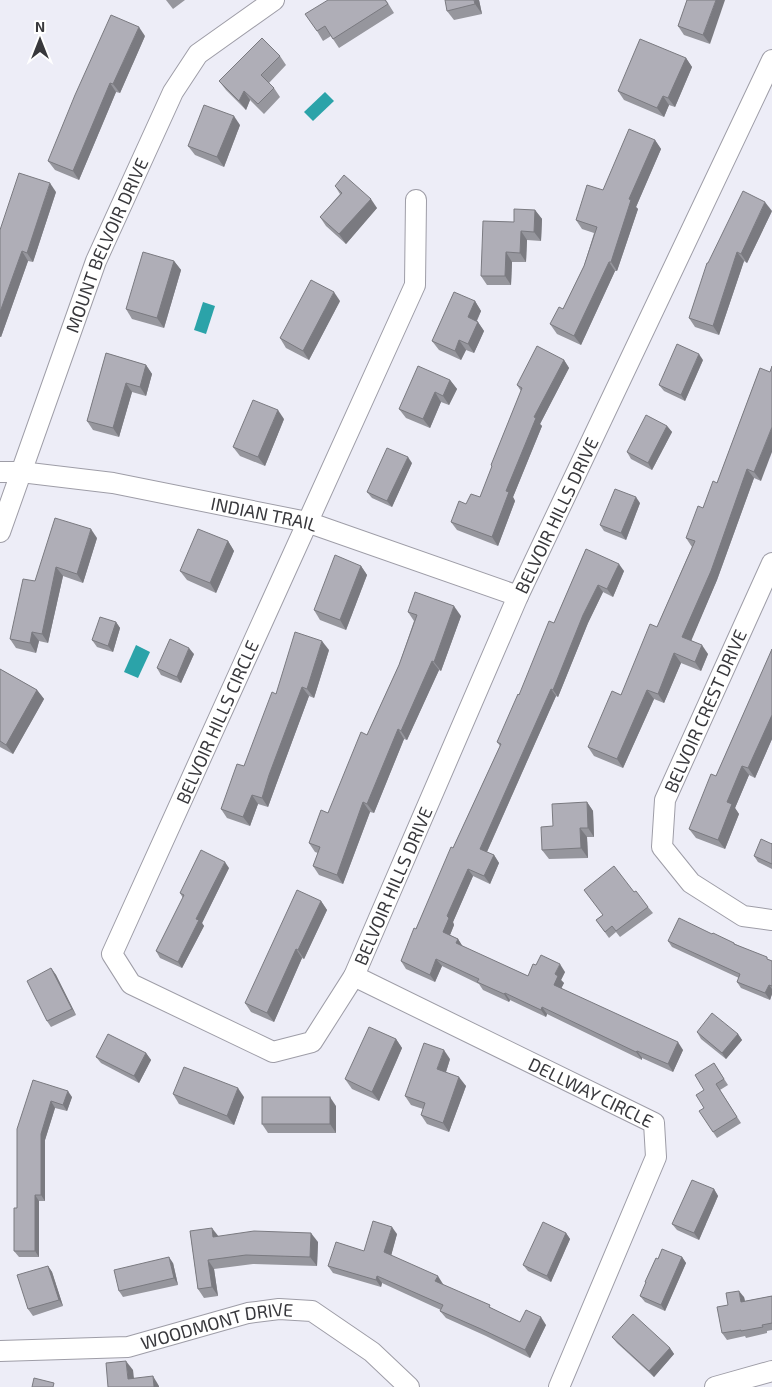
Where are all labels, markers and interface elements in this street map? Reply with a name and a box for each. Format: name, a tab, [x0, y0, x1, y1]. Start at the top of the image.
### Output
north arrow	[15, 15, 65, 65]
text: N	[35, 18, 45, 35]
street label: MOUNT BELVOIR DRIVE	[61, 154, 153, 335]
street label: BELVOIR HILLS DRIVE	[510, 434, 603, 597]
street label: INDIAN TRAIL	[209, 492, 321, 536]
street label: BELVOIR CREST DRIVE	[659, 626, 751, 796]
street label: BELVOIR HILLS CIRCLE	[171, 637, 263, 807]
street label: BELVOIR HILLS DRIVE	[349, 803, 437, 968]
street label: DELLWAY CIRCLE	[525, 1052, 657, 1132]
street label: WOODMONT DRIVE	[138, 1298, 294, 1354]

